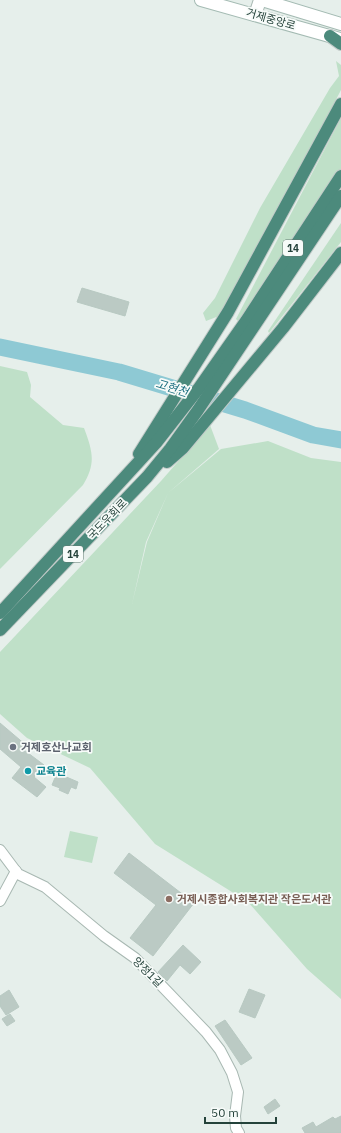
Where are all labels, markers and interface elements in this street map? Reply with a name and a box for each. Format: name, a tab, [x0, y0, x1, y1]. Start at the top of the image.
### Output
street label: 거제중앙로	[245, 5, 297, 33]
road number: 14	[283, 240, 303, 256]
water label: 고현천	[154, 376, 192, 400]
street label: 국도우회로	[84, 496, 130, 542]
road number: 14	[63, 546, 83, 562]
place label: 거제호산나교회	[21, 740, 92, 754]
marker: 거제호산나교회	[8, 742, 18, 752]
place label: 교육관	[36, 764, 66, 778]
marker: 교육관	[23, 766, 33, 776]
place label: 거제시종합사회복지관 작은도서관	[177, 892, 331, 906]
marker: 거제시종합사회복지관 작은도서관	[164, 894, 174, 904]
street label: 양정1길	[130, 954, 166, 990]
scale bar	[205, 1099, 276, 1125]
text: 50 m	[211, 1105, 239, 1120]

